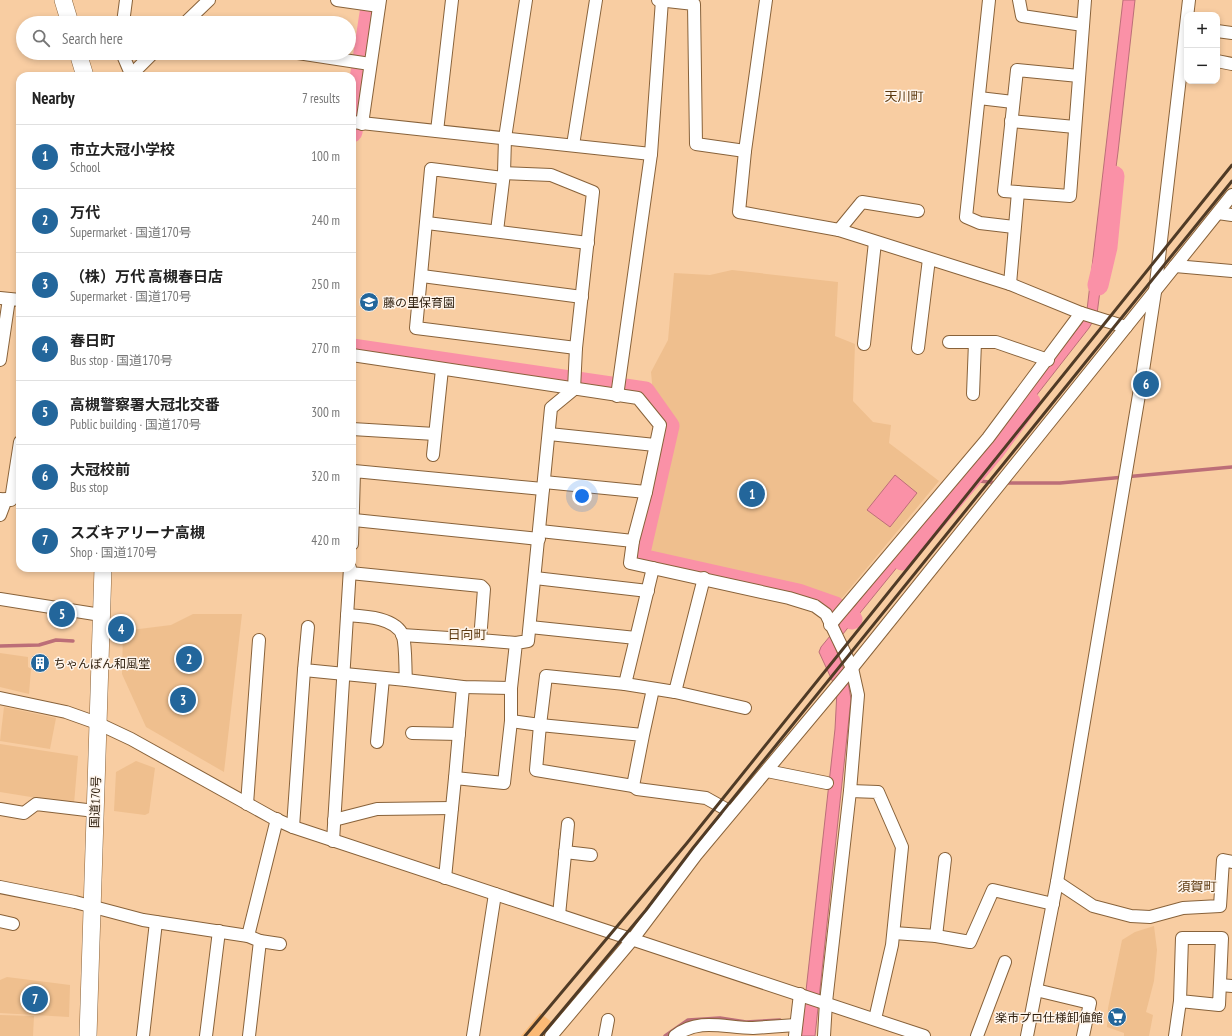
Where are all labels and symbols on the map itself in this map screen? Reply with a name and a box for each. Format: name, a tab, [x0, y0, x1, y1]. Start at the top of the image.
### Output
district label: 天川町	[884, 88, 924, 105]
school or university icon: 藤の里保育園	[358, 291, 380, 313]
place label: 藤の里保育園	[383, 295, 455, 310]
pin: 6	[1133, 369, 1159, 399]
pin: 1	[739, 479, 765, 509]
your location	[572, 486, 592, 506]
pin: 5	[49, 599, 75, 629]
pin: 4	[108, 614, 134, 644]
district label: 日向町	[447, 626, 487, 643]
pin: 2	[176, 644, 202, 674]
building icon: ちゃんぽん和風堂	[29, 652, 51, 674]
place label: ちゃんぽん和風堂	[54, 656, 150, 671]
pin: 3	[170, 685, 196, 715]
street label: 国道170号	[87, 776, 103, 828]
district label: 須賀町	[1177, 878, 1217, 895]
pin: 7	[22, 984, 48, 1014]
supermarket icon: 楽市プロ仕様卸値館	[1106, 1006, 1128, 1028]
place label: 楽市プロ仕様卸値館	[995, 1010, 1103, 1025]

